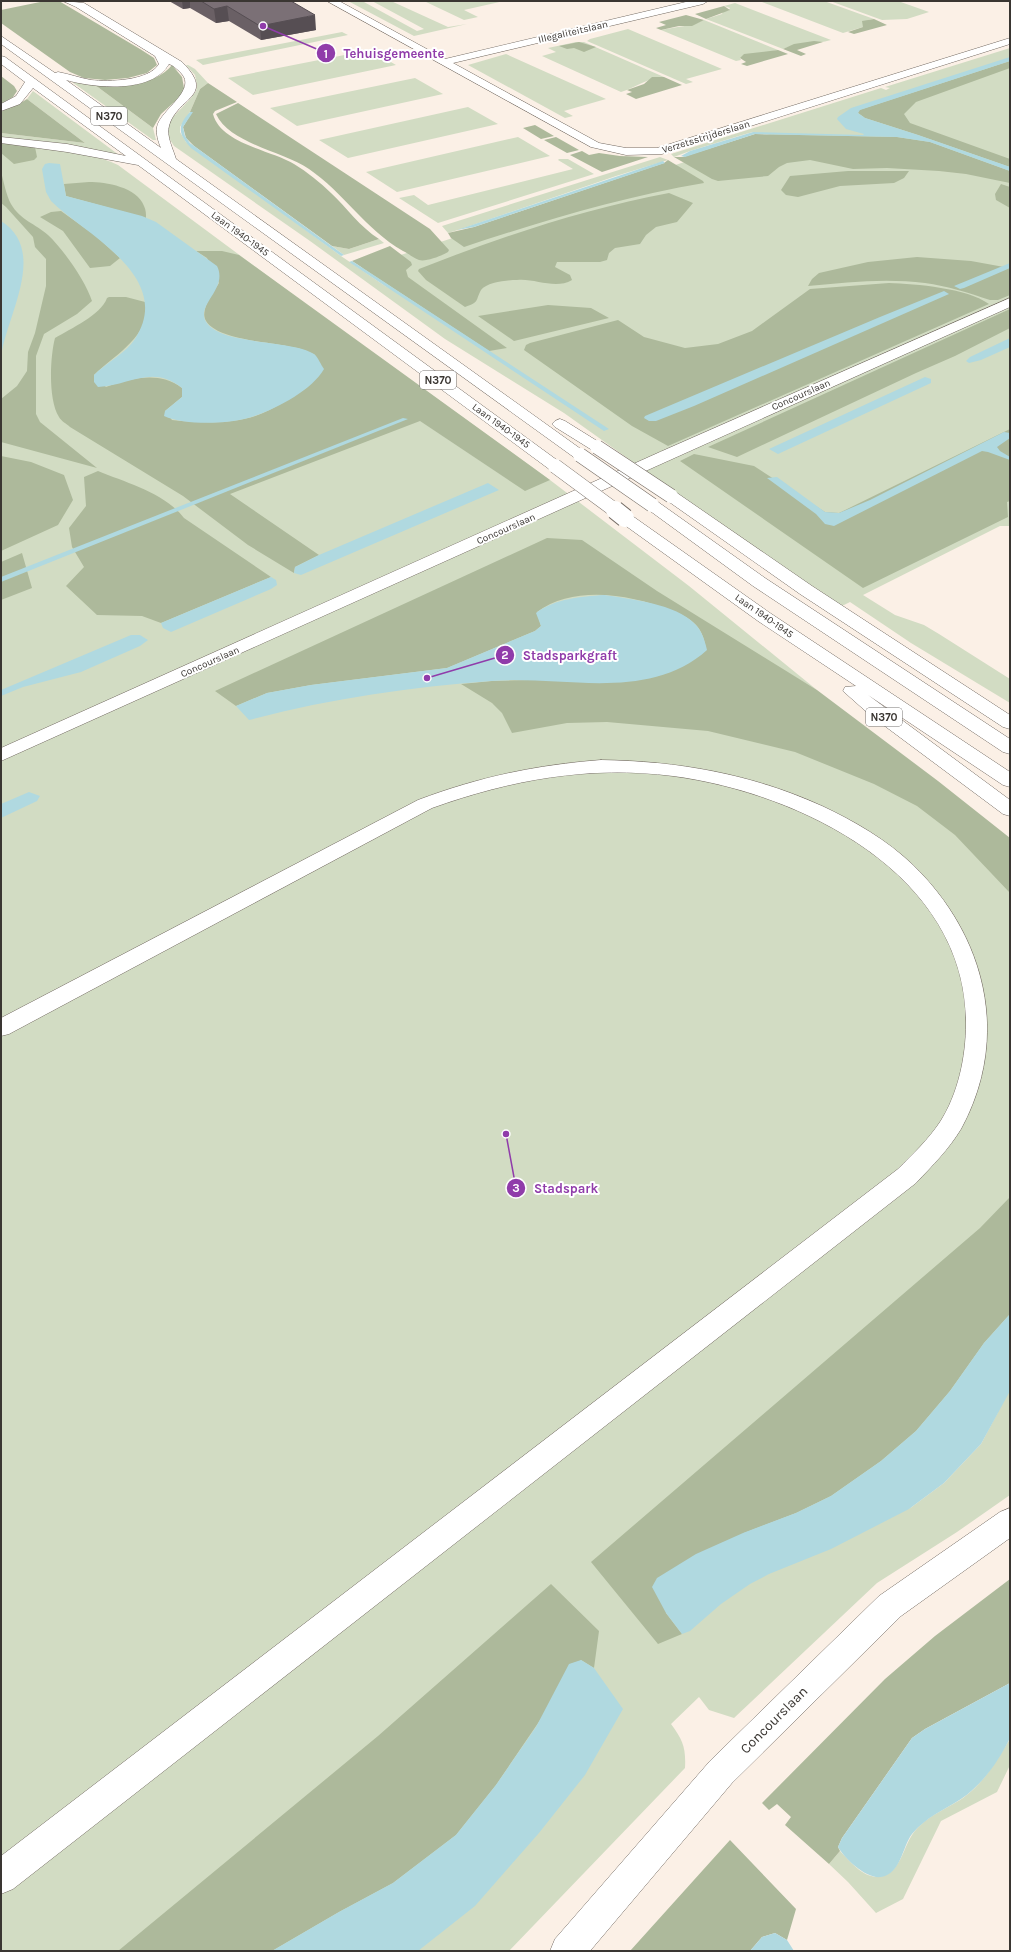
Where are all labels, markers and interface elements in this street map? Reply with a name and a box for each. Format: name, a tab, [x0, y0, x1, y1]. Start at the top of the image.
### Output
street label: Illegaliteitslaan	[537, 18, 609, 46]
callout: Tehuisgemeente	[316, 41, 453, 66]
text: Tehuisgemeente	[344, 46, 444, 61]
text: 1	[324, 47, 328, 61]
road number: N370	[91, 107, 127, 125]
street label: Verzetsstrijderslaan	[661, 118, 751, 156]
street label: Laan 1940-1945	[209, 209, 272, 259]
road number: N370	[420, 371, 456, 389]
street label: Concourslaan	[770, 377, 832, 413]
street label: Laan 1940-1945	[470, 401, 533, 451]
street label: Concourslaan	[475, 511, 537, 547]
street label: Laan 1940-1945	[732, 591, 796, 641]
callout: Stadsparkgraft	[495, 642, 625, 667]
street label: Concourslaan	[179, 644, 241, 680]
text: 2	[501, 648, 509, 662]
text: Stadsparkgraft	[523, 648, 617, 663]
road number: N370	[866, 708, 902, 726]
callout: Stadspark	[506, 1176, 606, 1201]
text: 3	[512, 1181, 520, 1195]
text: Stadspark	[534, 1181, 598, 1196]
street label: Concourslaan	[737, 1683, 811, 1757]

